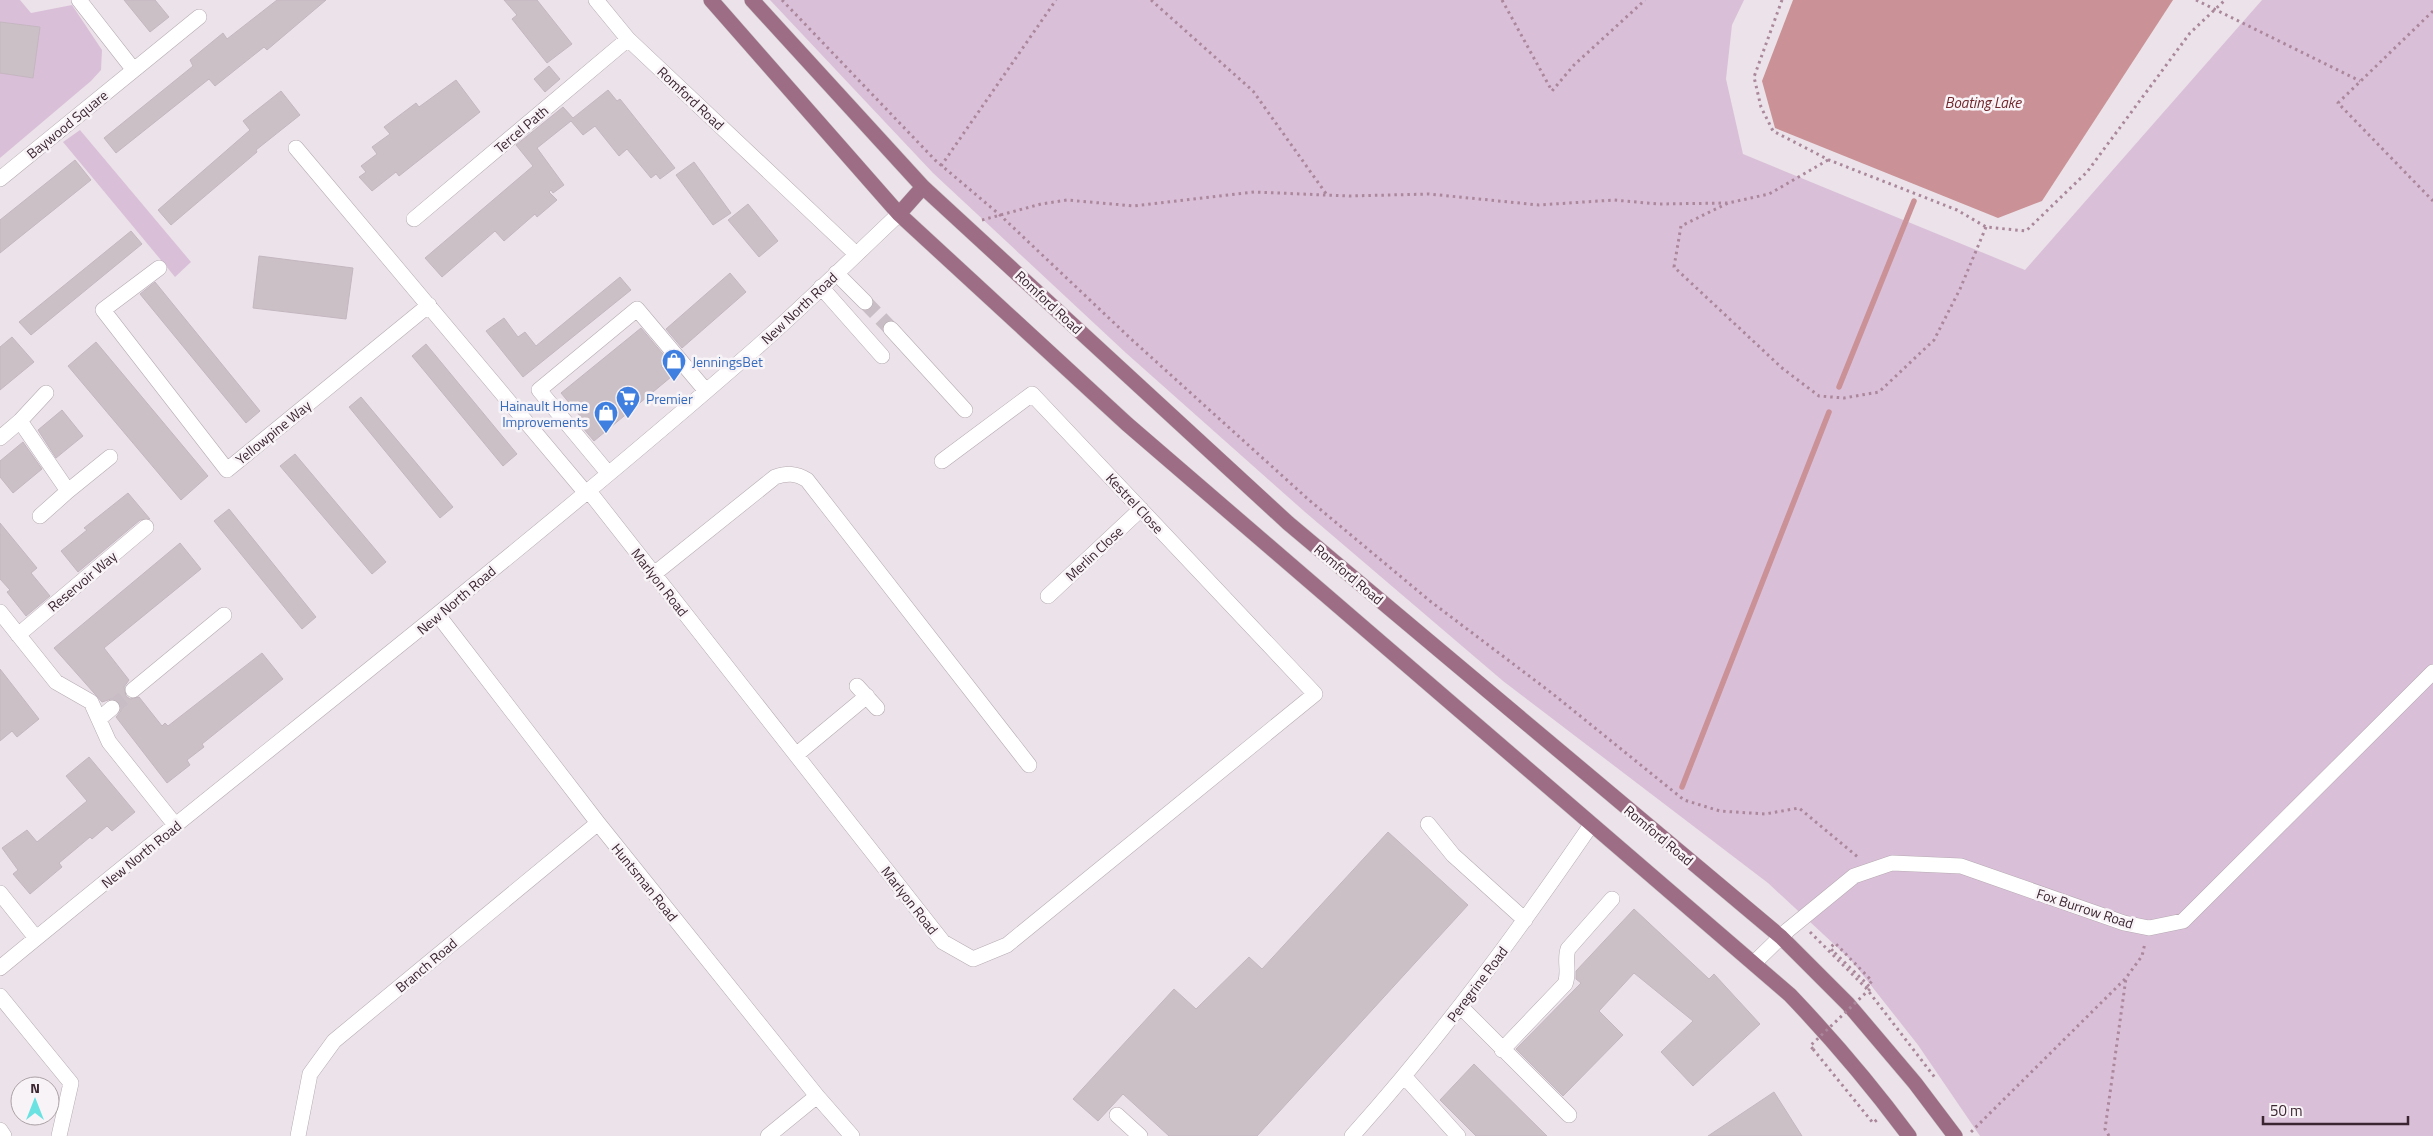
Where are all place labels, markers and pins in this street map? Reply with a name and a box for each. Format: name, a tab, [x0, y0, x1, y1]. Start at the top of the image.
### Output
shop icon: JenningsBet	[661, 348, 687, 382]
place label: JenningsBet	[692, 351, 763, 372]
supermarket icon: Premier	[615, 385, 641, 419]
place label: Premier	[646, 388, 693, 409]
place label: Hainault Home Improvements	[500, 395, 588, 432]
shop icon: Hainault Home Improvements	[593, 400, 619, 434]

